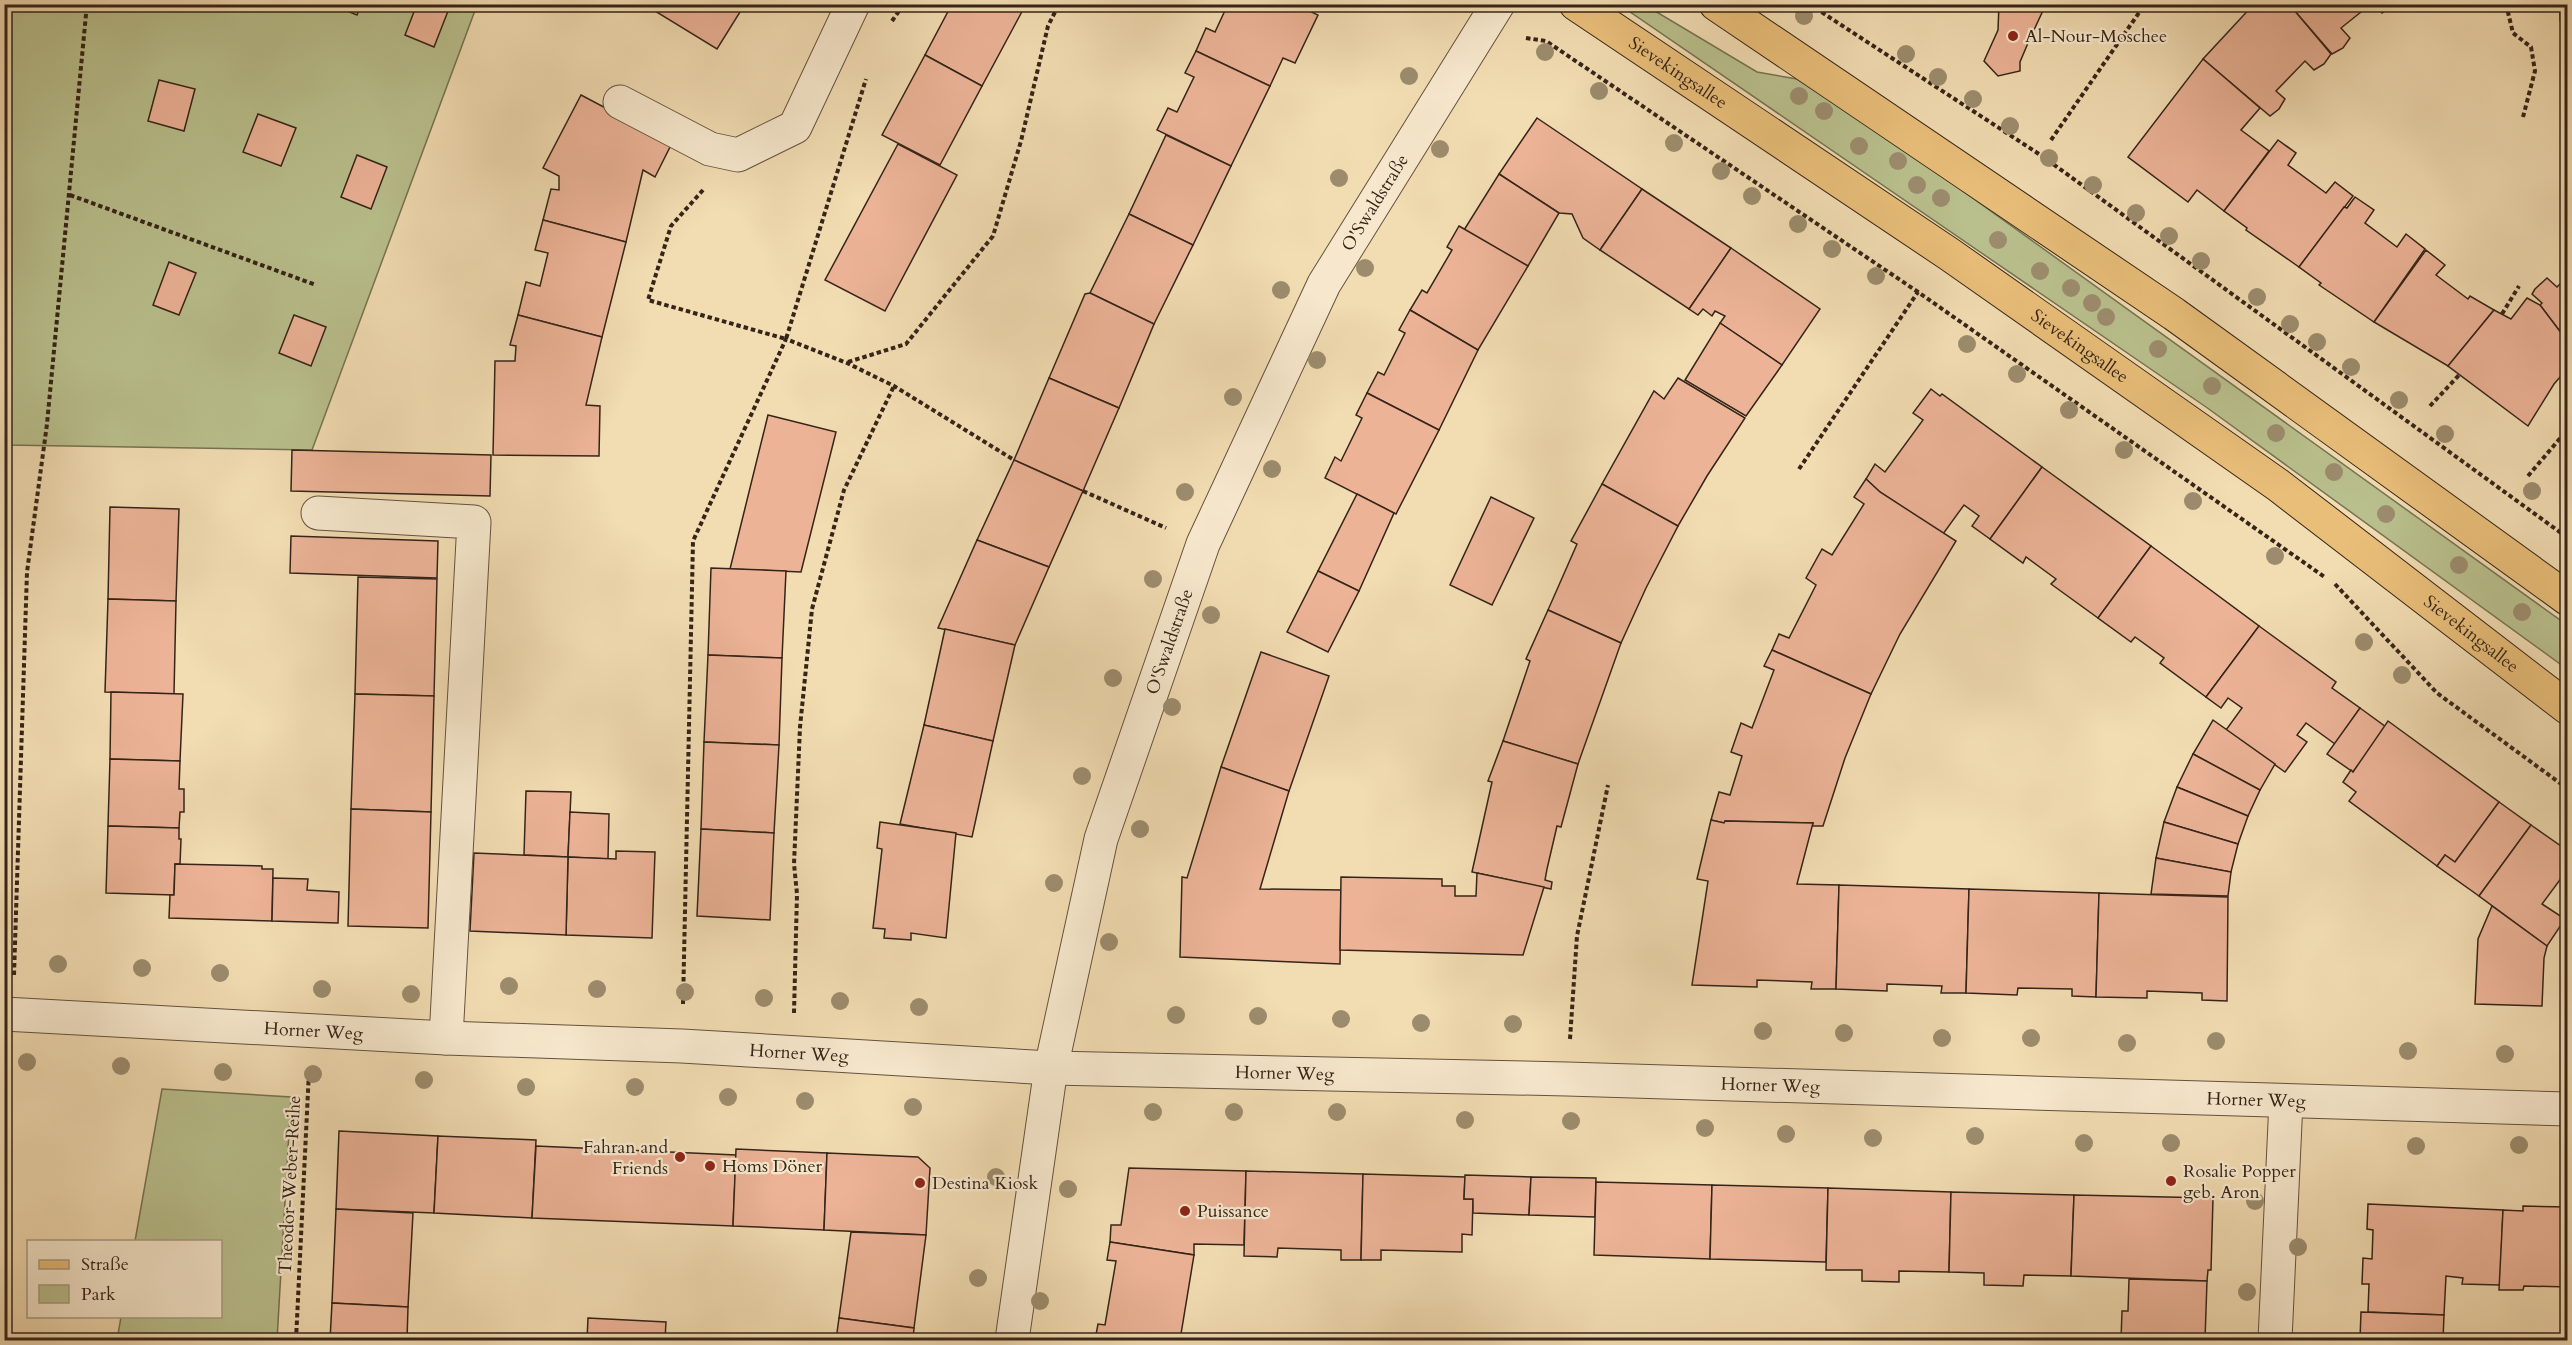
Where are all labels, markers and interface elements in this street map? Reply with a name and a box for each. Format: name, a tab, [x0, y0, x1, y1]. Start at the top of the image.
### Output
place label: Al-Nour-Moschee	[2025, 24, 2167, 49]
marker: Al-Nour-Moschee	[2006, 29, 2020, 43]
street label: Sievekingsallee	[1624, 30, 1732, 115]
street label: O'Swaldstraße	[1335, 149, 1414, 256]
street label: Sievekingsallee	[2026, 303, 2134, 389]
street label: O'Swaldstraße	[1139, 586, 1199, 698]
street label: Sievekingsallee	[2419, 589, 2524, 678]
street label: Horner Weg	[263, 1016, 365, 1046]
street label: Horner Weg	[749, 1038, 850, 1068]
street label: Horner Weg	[1235, 1059, 1335, 1087]
street label: Horner Weg	[1720, 1071, 1821, 1099]
street label: Horner Weg	[2206, 1086, 2307, 1114]
street label: Theodor-Weber-Reihe	[273, 1095, 307, 1275]
place label: Fahran and Friends	[583, 1135, 668, 1181]
marker: Fahran and Friends	[673, 1150, 687, 1164]
place label: Homs Döner	[722, 1154, 823, 1179]
marker: Homs Döner	[703, 1159, 717, 1173]
place label: Rosalie Popper geb. Aron	[2183, 1159, 2296, 1205]
place label: Destina Kiosk	[932, 1171, 1039, 1196]
marker: Rosalie Popper geb. Aron	[2164, 1174, 2178, 1188]
marker: Destina Kiosk	[913, 1176, 927, 1190]
place label: Puissance	[1197, 1199, 1269, 1224]
marker: Puissance	[1178, 1204, 1192, 1218]
legend	[27, 1240, 222, 1318]
text: Straße	[81, 1252, 129, 1277]
text: Park	[81, 1282, 116, 1307]

